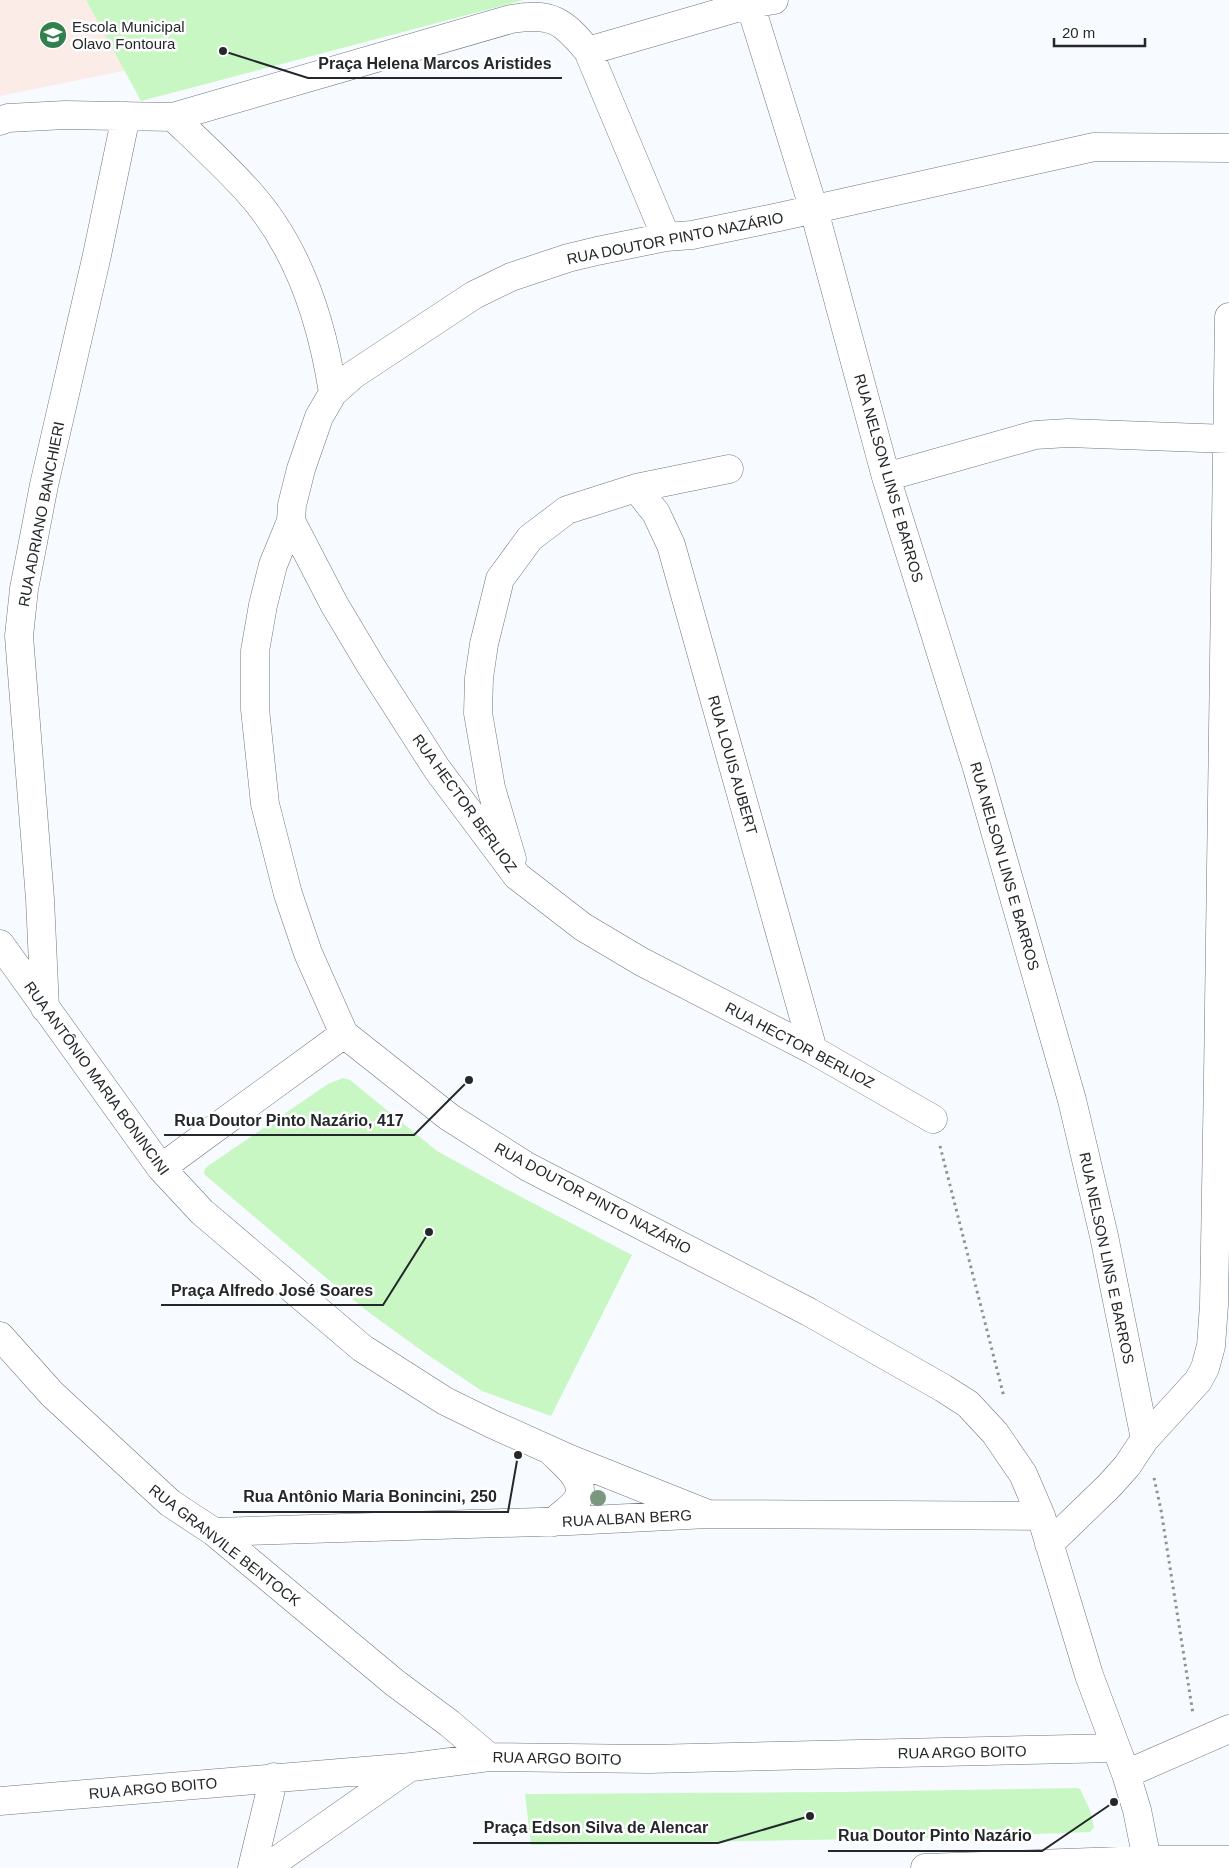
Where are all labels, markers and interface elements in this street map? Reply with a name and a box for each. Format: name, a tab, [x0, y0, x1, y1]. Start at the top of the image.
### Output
scale bar	[1054, 15, 1145, 47]
place label: Escola Municipal Olavo Fontoura	[72, 18, 185, 52]
school or university icon: Escola Municipal Olavo Fontoura	[38, 20, 68, 50]
text: 20 m	[1062, 24, 1095, 41]
callout: Praça Helena Marcos Aristides	[308, 47, 562, 78]
text: Praça Helena Marcos Aristides	[318, 55, 552, 72]
street label: RUA DOUTOR PINTO NAZÁRIO	[565, 209, 785, 267]
street label: RUA NELSON LINS E BARROS	[851, 372, 927, 584]
street label: RUA ADRIANO BANCHIERI	[15, 420, 67, 608]
street label: RUA LOUIS AUBERT	[705, 693, 761, 837]
street label: RUA HECTOR BERLIOZ	[409, 731, 521, 875]
street label: RUA NELSON LINS E BARROS	[967, 760, 1043, 972]
street label: RUA ANTÔNIO MARIA BONINCINI	[21, 978, 173, 1178]
street label: RUA HECTOR BERLIOZ	[723, 998, 877, 1092]
callout: Rua Doutor Pinto Nazário, 417	[164, 1104, 414, 1135]
text: Rua Doutor Pinto Nazário, 417	[174, 1112, 404, 1129]
street label: RUA DOUTOR PINTO NAZÁRIO	[492, 1139, 694, 1257]
street label: RUA NELSON LINS E BARROS	[1076, 1151, 1138, 1365]
callout: Praça Alfredo José Soares	[161, 1274, 383, 1305]
text: Praça Alfredo José Soares	[171, 1282, 373, 1299]
street label: RUA GRANVILE BENTOCK	[146, 1481, 304, 1609]
callout: Rua Antônio Maria Bonincini, 250	[233, 1481, 508, 1512]
text: Rua Antônio Maria Bonincini, 250	[243, 1488, 497, 1505]
street label: RUA ALBAN BERG	[562, 1506, 692, 1530]
street label: RUA ARGO BOITO	[897, 1742, 1027, 1762]
street label: RUA ARGO BOITO	[492, 1748, 622, 1768]
street label: RUA ARGO BOITO	[88, 1774, 218, 1802]
callout: Praça Edson Silva de Alencar	[473, 1812, 718, 1843]
text: Praça Edson Silva de Alencar	[484, 1819, 708, 1836]
callout: Rua Doutor Pinto Nazário	[828, 1820, 1042, 1851]
text: Rua Doutor Pinto Nazário	[838, 1827, 1032, 1844]

